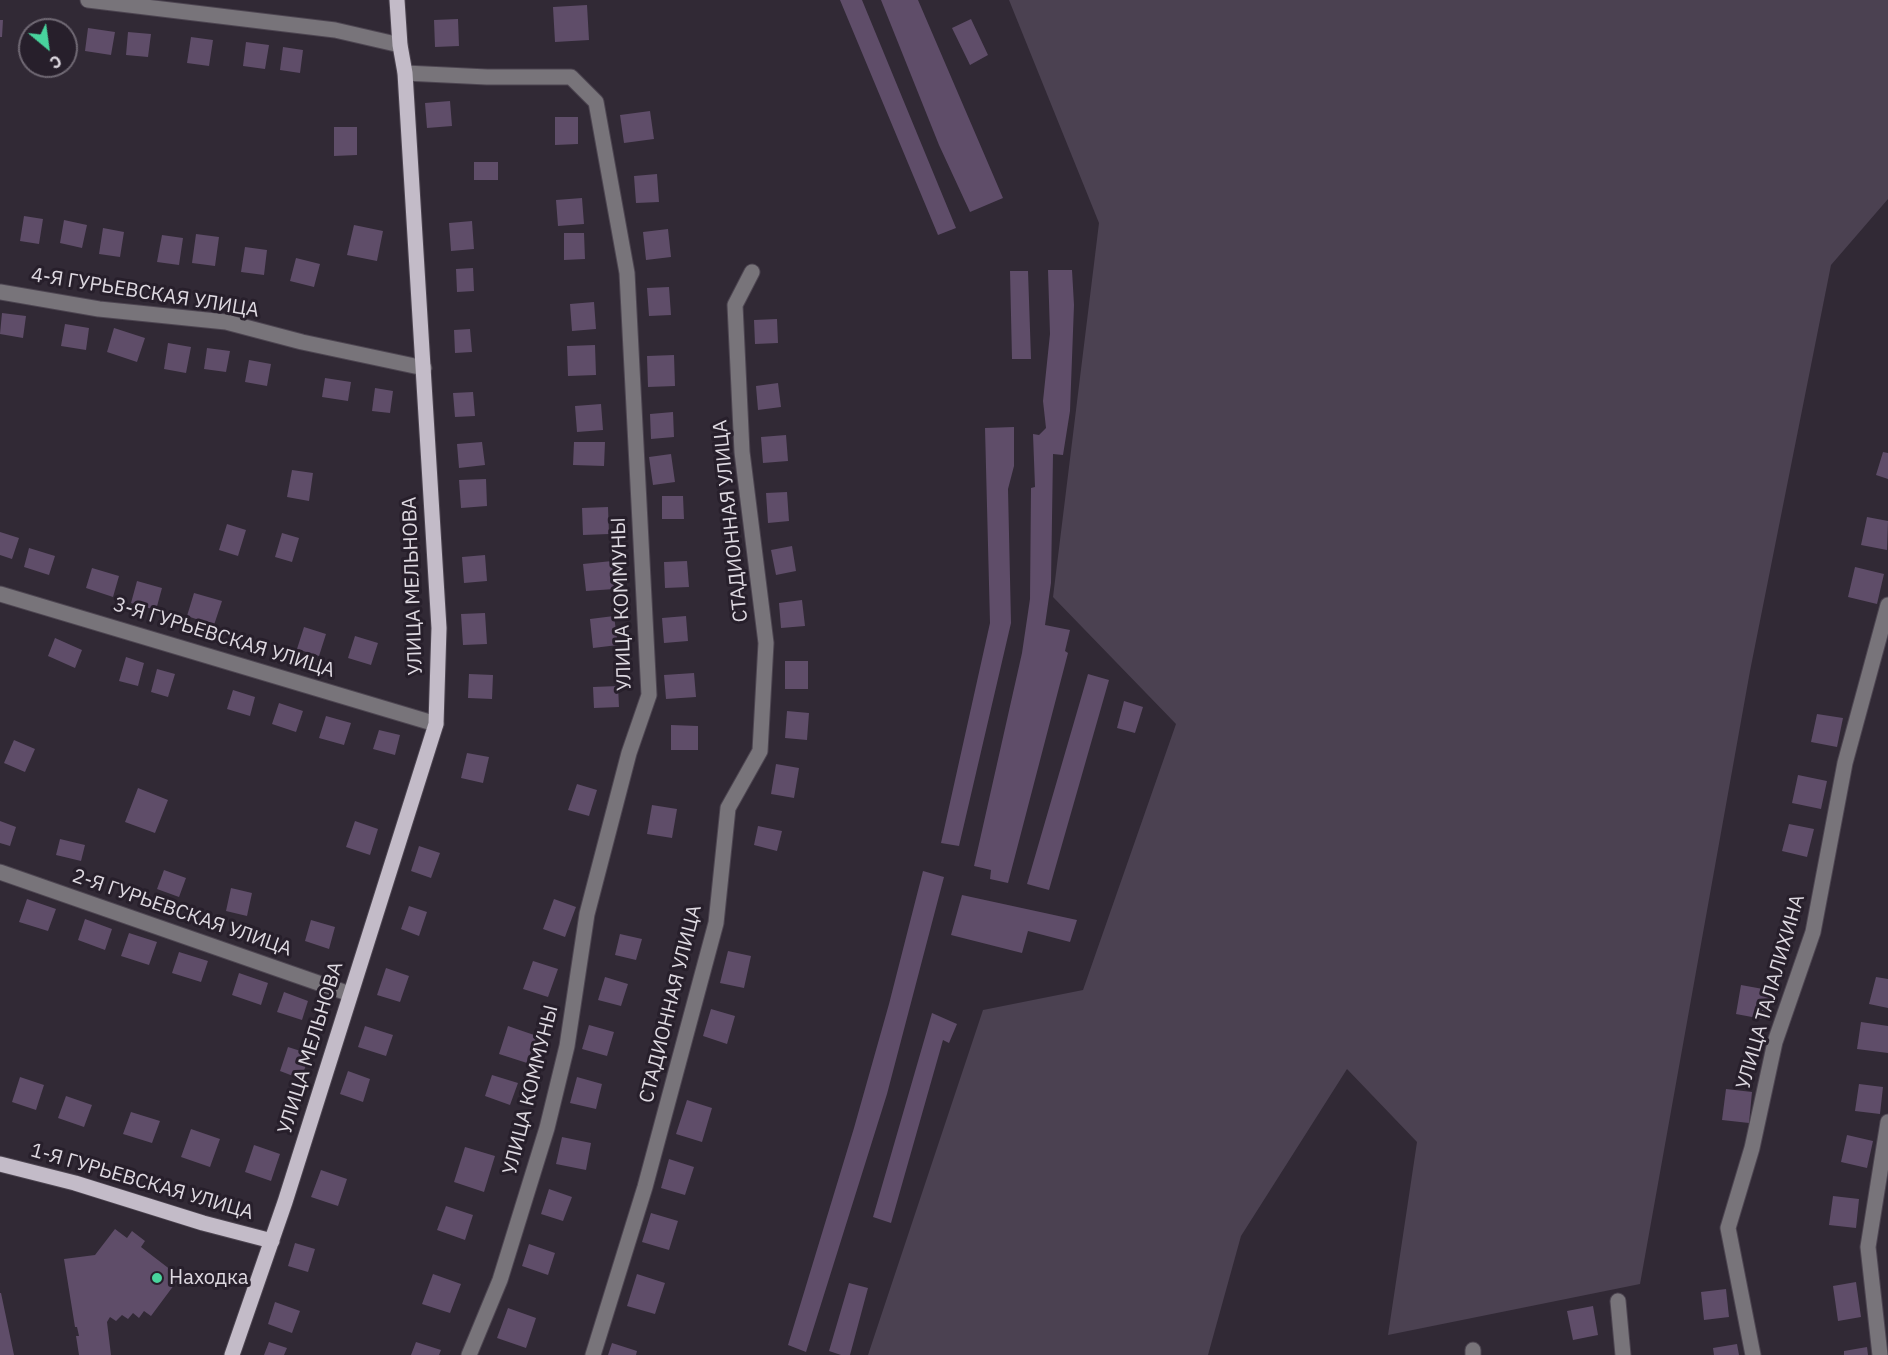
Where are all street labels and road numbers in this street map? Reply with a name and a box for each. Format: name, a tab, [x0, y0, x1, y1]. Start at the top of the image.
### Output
street label: 4-Я ГУРЬЕВСКАЯ УЛИЦА	[29, 263, 261, 323]
street label: СТАДИОННАЯ УЛИЦА	[708, 419, 754, 623]
street label: УЛИЦА МЕЛЬНОВА	[398, 496, 428, 676]
street label: УЛИЦА КОММУНЫ	[607, 517, 637, 691]
street label: 3-Я ГУРЬЕВСКАЯ УЛИЦА	[110, 593, 338, 683]
street label: 2-Я ГУРЬЕВСКАЯ УЛИЦА	[69, 864, 295, 962]
street label: УЛИЦА ТАЛАЛИХИНА	[1732, 892, 1810, 1092]
street label: СТАДИОННАЯ УЛИЦА	[635, 903, 707, 1105]
street label: УЛИЦА МЕЛЬНОВА	[273, 959, 349, 1137]
street label: УЛИЦА КОММУНЫ	[498, 1003, 564, 1177]
street label: 1-Я ГУРЬЕВСКАЯ УЛИЦА	[28, 1139, 256, 1225]

